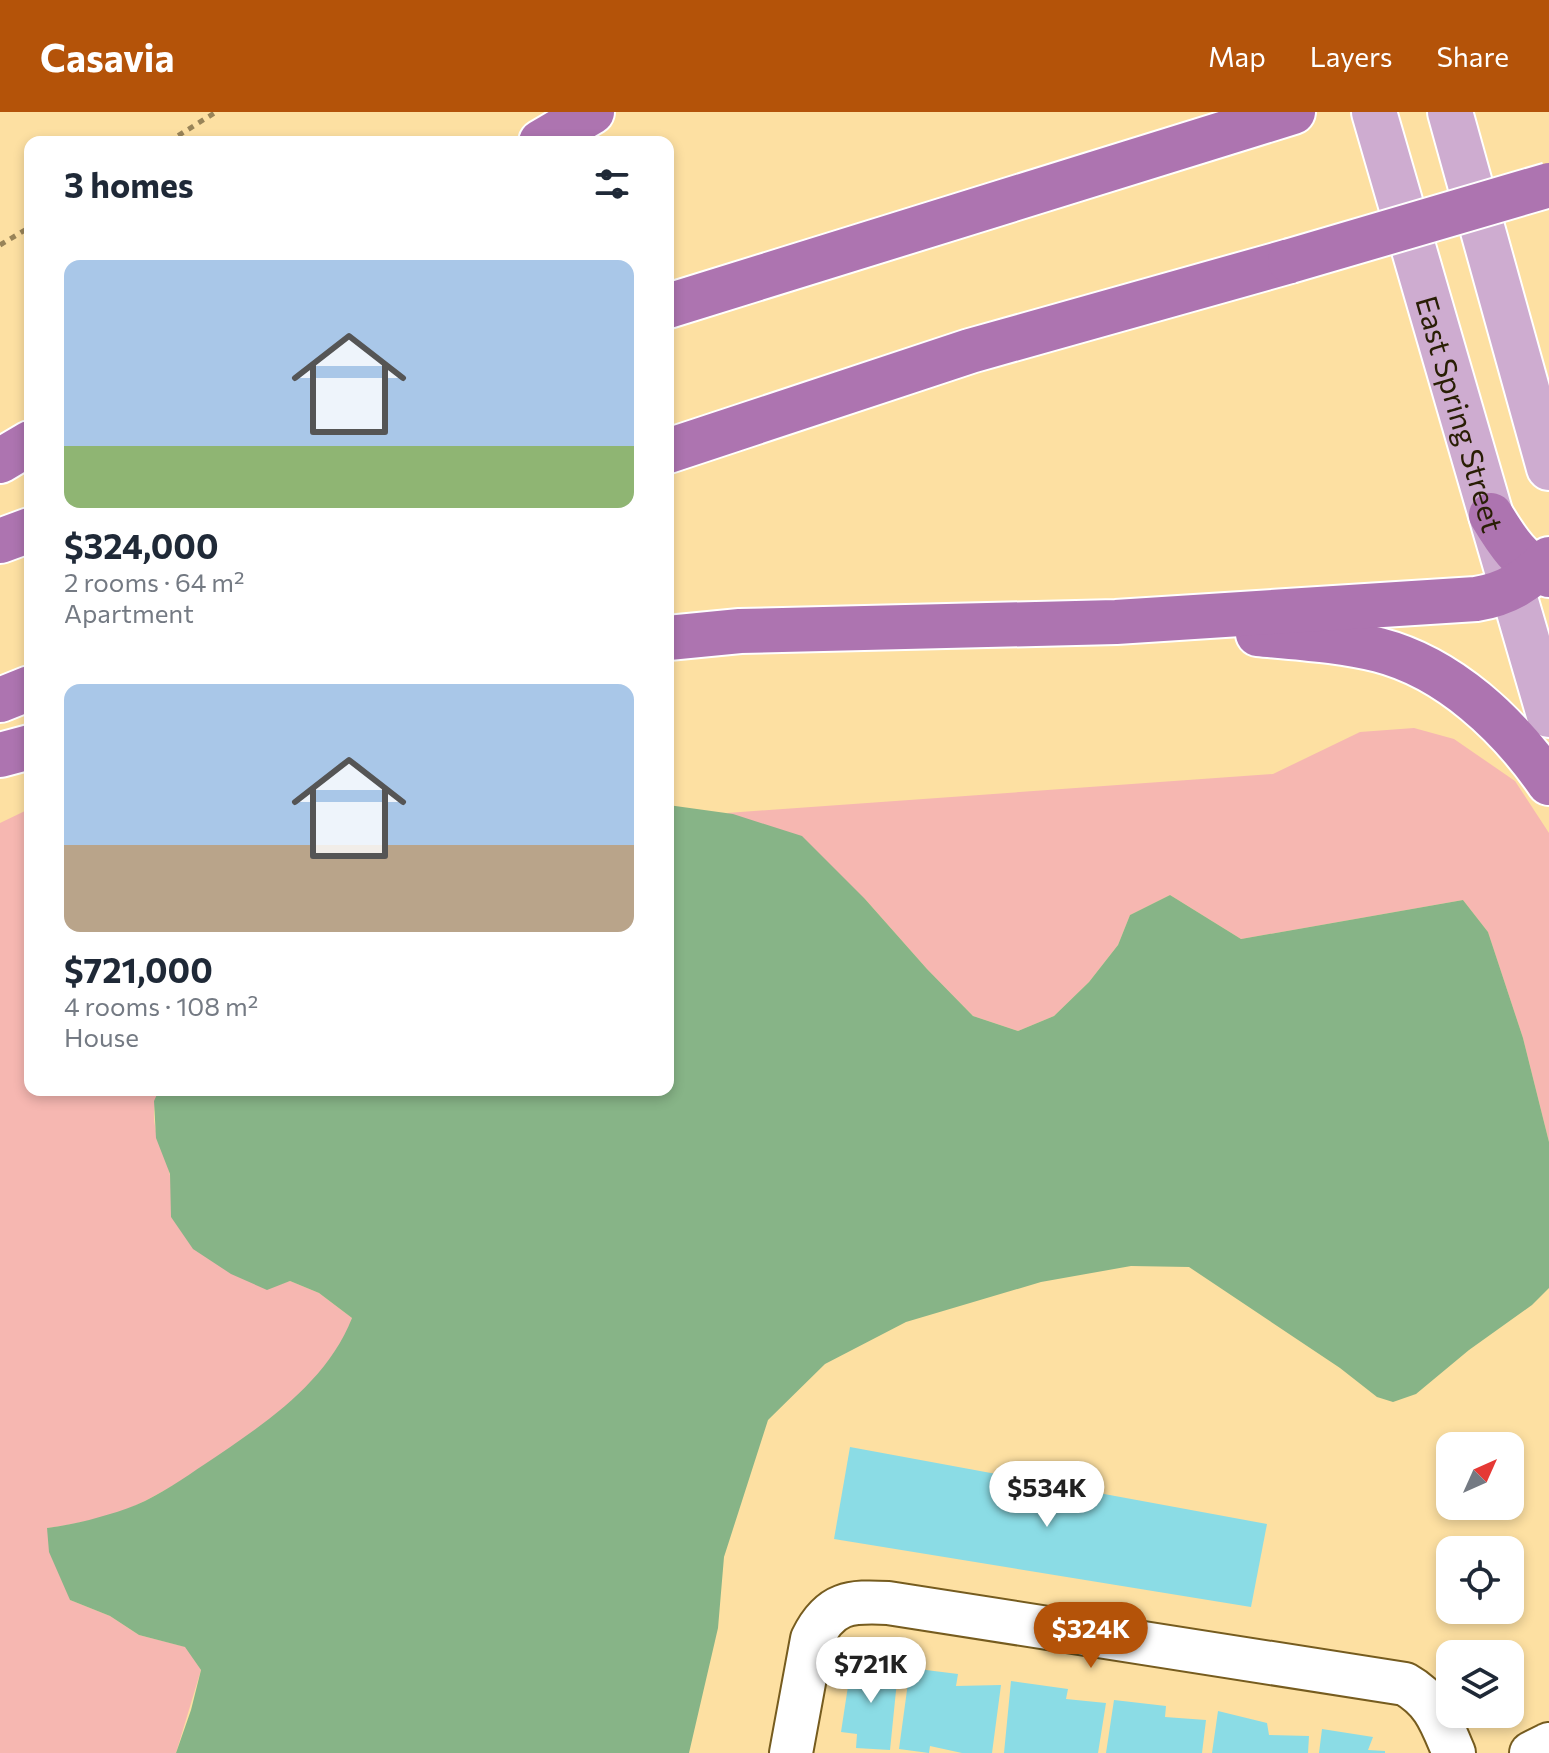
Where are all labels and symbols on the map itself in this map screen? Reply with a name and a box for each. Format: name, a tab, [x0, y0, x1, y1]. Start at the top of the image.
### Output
street label: East Spring Street	[1410, 291, 1513, 536]
north arrow	[1436, 1432, 1524, 1520]
pin: $534K	[991, 1461, 1103, 1529]
pin: $324K	[1035, 1602, 1147, 1670]
pin: $721K	[815, 1637, 927, 1705]

